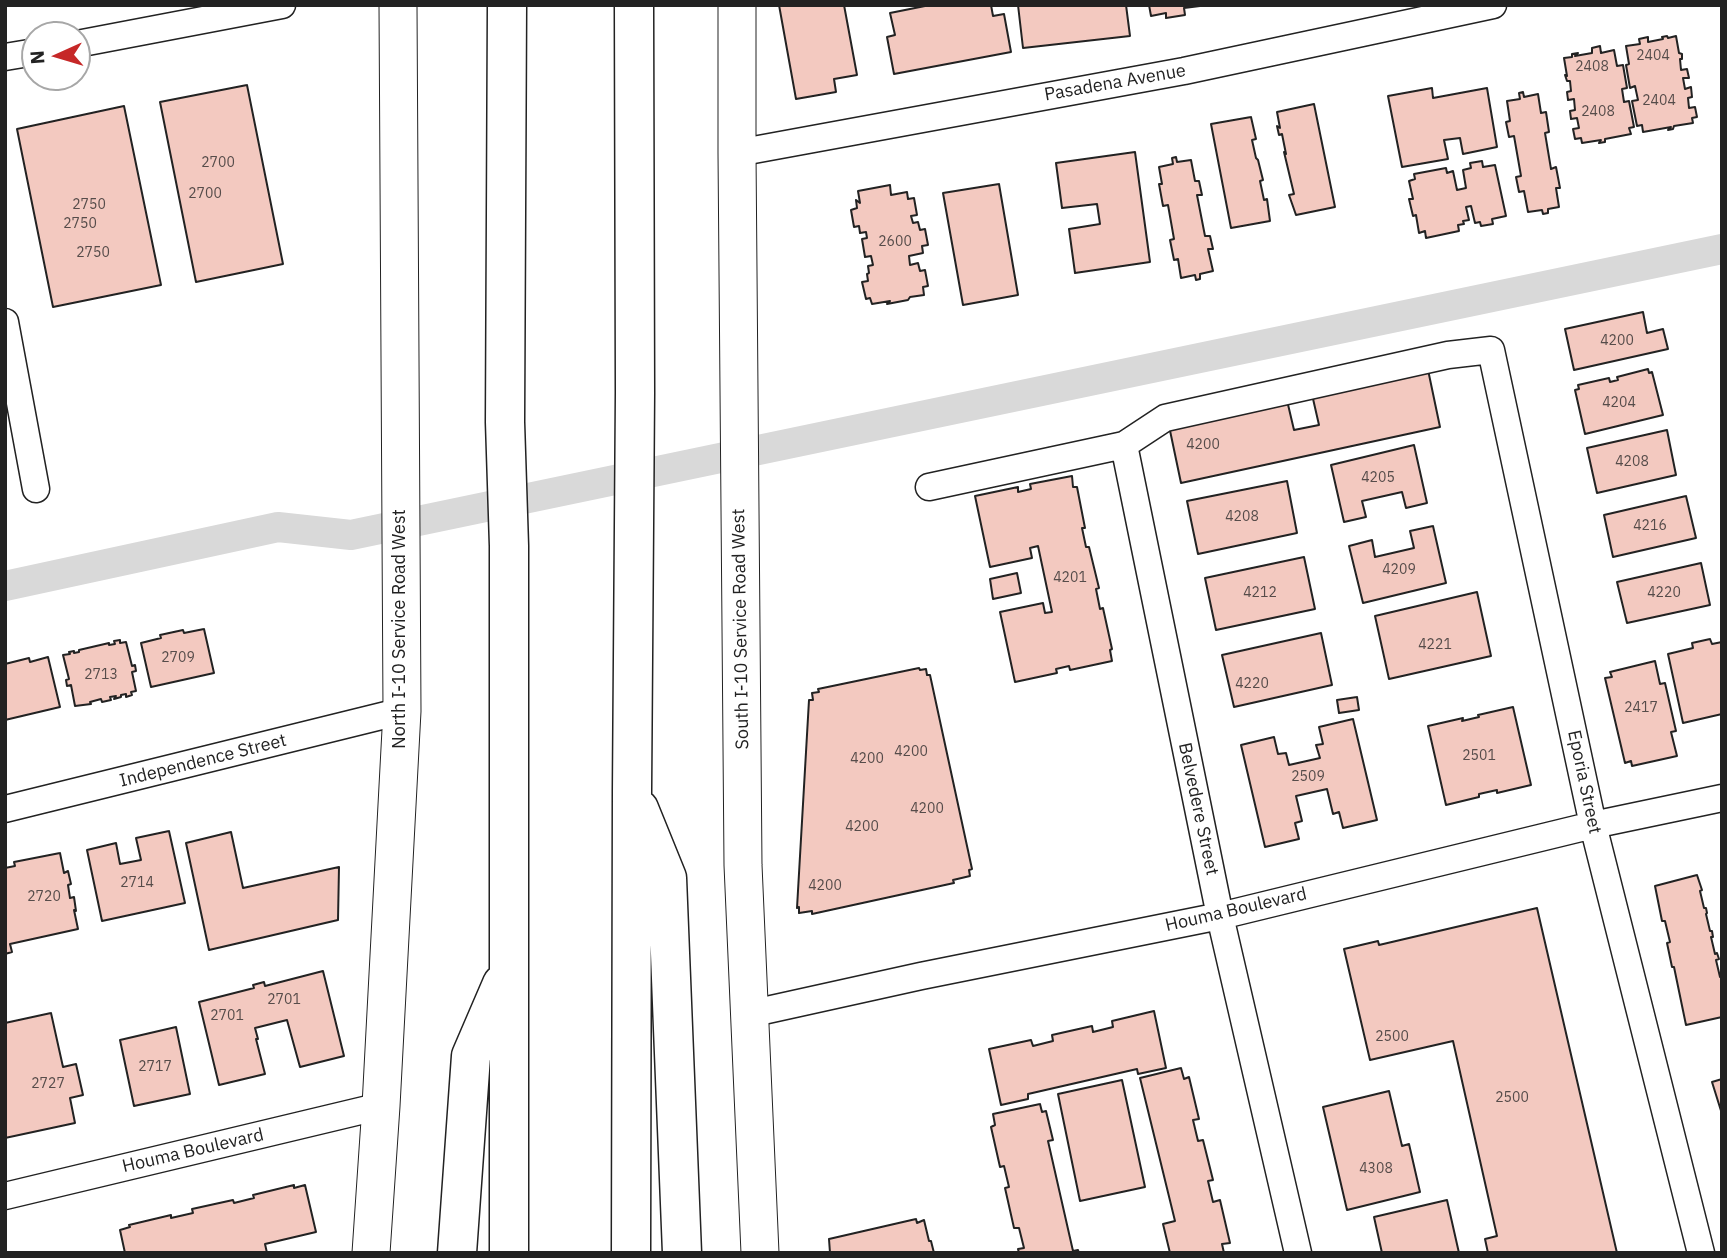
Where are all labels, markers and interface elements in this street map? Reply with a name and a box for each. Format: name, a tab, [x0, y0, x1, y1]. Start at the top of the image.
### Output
north arrow	[21, 21, 91, 91]
house number: 2404	[1636, 48, 1670, 64]
text: N	[25, 50, 49, 65]
house number: 2408	[1575, 59, 1609, 75]
street label: Pasadena Avenue	[1043, 60, 1187, 106]
house number: 2404	[1642, 93, 1676, 109]
house number: 2408	[1581, 104, 1615, 120]
house number: 2700	[201, 155, 235, 171]
house number: 2700	[188, 186, 222, 202]
house number: 2750	[72, 197, 106, 213]
house number: 2750	[63, 216, 97, 232]
house number: 2600	[878, 234, 912, 250]
house number: 2750	[76, 245, 110, 261]
house number: 4200	[1600, 333, 1634, 349]
house number: 4204	[1602, 395, 1636, 411]
house number: 4200	[1186, 437, 1220, 453]
house number: 4208	[1615, 454, 1649, 470]
house number: 4205	[1361, 470, 1395, 486]
street label: South I-10 Service Road West	[728, 508, 754, 750]
street label: North I-10 Service Road West	[389, 509, 411, 749]
house number: 4208	[1225, 509, 1259, 525]
house number: 4216	[1633, 518, 1667, 534]
house number: 4209	[1382, 562, 1416, 578]
house number: 4201	[1053, 570, 1087, 586]
house number: 4212	[1243, 585, 1277, 601]
house number: 4220	[1647, 585, 1681, 601]
house number: 4221	[1418, 637, 1452, 653]
house number: 2709	[161, 650, 195, 666]
house number: 2713	[84, 667, 118, 683]
house number: 4220	[1235, 676, 1269, 692]
house number: 2417	[1624, 700, 1658, 716]
street label: Eporia Street	[1562, 728, 1606, 836]
street label: Independence Street	[117, 730, 289, 792]
street label: Belvedere Street	[1173, 741, 1223, 877]
house number: 4200	[894, 744, 928, 760]
house number: 2501	[1462, 748, 1496, 764]
house number: 4200	[850, 751, 884, 767]
house number: 2509	[1291, 769, 1325, 785]
house number: 4200	[910, 801, 944, 817]
house number: 4200	[845, 819, 879, 835]
house number: 2714	[120, 875, 154, 891]
house number: 4200	[808, 878, 842, 894]
street label: Houma Boulevard	[1163, 883, 1309, 937]
house number: 2720	[27, 889, 61, 905]
house number: 2701	[267, 992, 301, 1008]
house number: 2701	[210, 1008, 244, 1024]
house number: 2500	[1375, 1029, 1409, 1045]
house number: 2717	[138, 1059, 172, 1075]
house number: 2727	[31, 1076, 65, 1092]
house number: 2500	[1495, 1090, 1529, 1106]
street label: Houma Boulevard	[120, 1124, 266, 1178]
house number: 4308	[1359, 1161, 1393, 1177]

